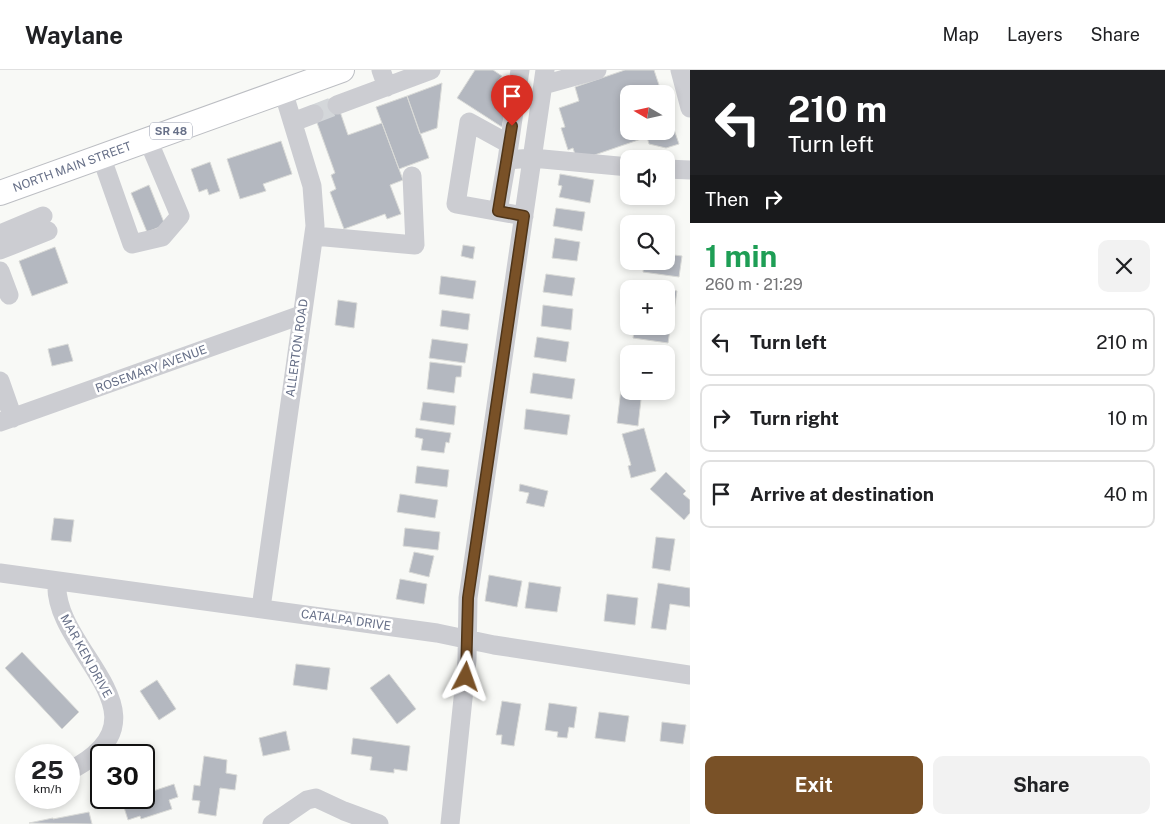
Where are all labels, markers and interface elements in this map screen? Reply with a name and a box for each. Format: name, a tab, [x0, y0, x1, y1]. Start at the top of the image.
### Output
text: Waylane	[25, 21, 123, 49]
text: Map	[943, 24, 979, 45]
text: Layers	[1007, 24, 1063, 45]
text: Share	[1091, 24, 1140, 45]
pin	[491, 75, 533, 126]
icon: arrive	[498, 82, 526, 110]
north arrow	[620, 85, 675, 140]
map controls	[620, 85, 675, 400]
text: 210 m	[788, 89, 887, 130]
icon: left	[705, 90, 770, 155]
road number: SR 48	[150, 122, 192, 140]
text: Turn left	[788, 131, 874, 157]
street label: NORTH MAIN STREET	[11, 139, 133, 195]
button: sound	[620, 150, 675, 205]
icon: right	[759, 185, 787, 213]
text: Then	[705, 188, 749, 210]
button: search	[620, 215, 675, 270]
text: 1 min	[705, 238, 777, 274]
button: close	[1098, 240, 1150, 292]
text: 260 m · 21:29	[705, 275, 803, 294]
button: +	[620, 280, 675, 335]
street label: ALLERTON ROAD	[283, 298, 311, 398]
icon: left	[707, 328, 735, 356]
text: Turn left	[750, 331, 827, 353]
text: 210 m	[1096, 331, 1148, 353]
street label: ROSEMARY AVENUE	[94, 342, 208, 396]
button: −	[620, 345, 675, 400]
icon: right	[707, 404, 735, 432]
text: Turn right	[750, 407, 839, 429]
text: 10 m	[1108, 407, 1148, 429]
icon: arrive	[707, 480, 735, 508]
text: Arrive at destination	[750, 483, 934, 505]
text: 40 m	[1103, 483, 1148, 505]
street label: CATALPA DRIVE	[300, 607, 392, 633]
street label: MAR KEN DRIVE	[57, 612, 115, 700]
position arrow	[439, 650, 491, 702]
speed limit sign: 30	[90, 744, 155, 809]
text: 25	[31, 755, 64, 785]
button: Exit	[705, 756, 923, 814]
button: Share	[933, 756, 1150, 814]
text: km/h	[33, 782, 62, 796]

